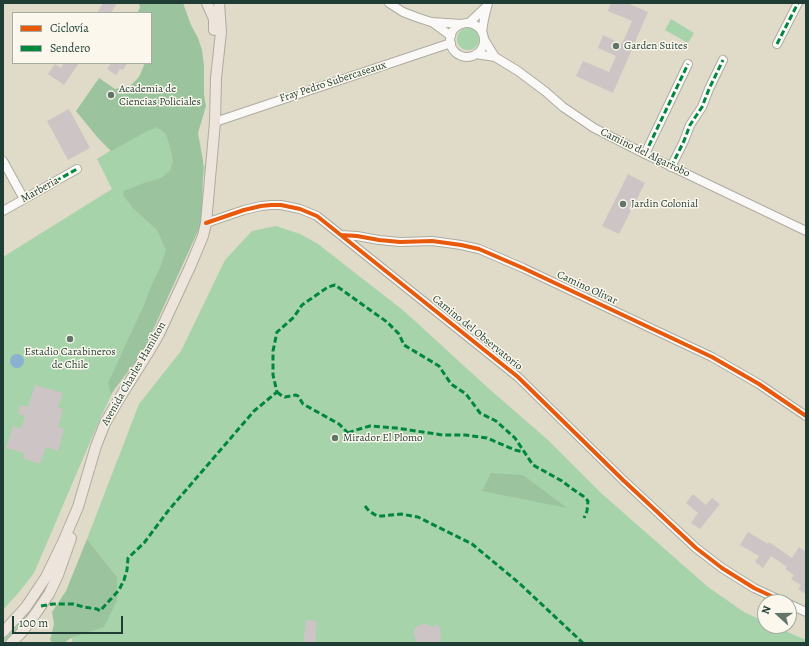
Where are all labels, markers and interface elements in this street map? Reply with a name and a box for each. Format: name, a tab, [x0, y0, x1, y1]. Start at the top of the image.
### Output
legend	[12, 12, 152, 64]
text: Ciclovía	[50, 20, 89, 36]
place label: Garden Suites	[624, 39, 687, 53]
text: Sendero	[50, 40, 90, 56]
marker: Garden Suites	[611, 41, 621, 51]
street label: Fray Pedro Subercaseaux	[278, 59, 388, 105]
place label: Academia de Ciencias Policiales	[119, 82, 201, 108]
marker: Academia de Ciencias Policiales	[106, 90, 116, 100]
street label: Camino del Algarrobo	[598, 126, 692, 180]
street label: Marberia	[19, 174, 61, 206]
place label: Jardin Colonial	[631, 197, 698, 211]
marker: Jardin Colonial	[618, 199, 628, 209]
street label: Camino Olivar	[555, 268, 619, 308]
street label: Camino del Observatorio	[429, 293, 525, 373]
street label: Avenida Charles Hamilton	[99, 320, 169, 428]
marker: Estadio Carabineros de Chile	[65, 334, 75, 344]
place label: Estadio Carabineros de Chile	[24, 345, 116, 371]
place label: Mirador El Plomo	[343, 431, 423, 445]
marker: Mirador El Plomo	[330, 433, 340, 443]
north arrow	[757, 594, 797, 634]
text: N	[758, 603, 775, 616]
scale bar	[14, 608, 125, 634]
text: 100 m	[19, 615, 48, 631]

